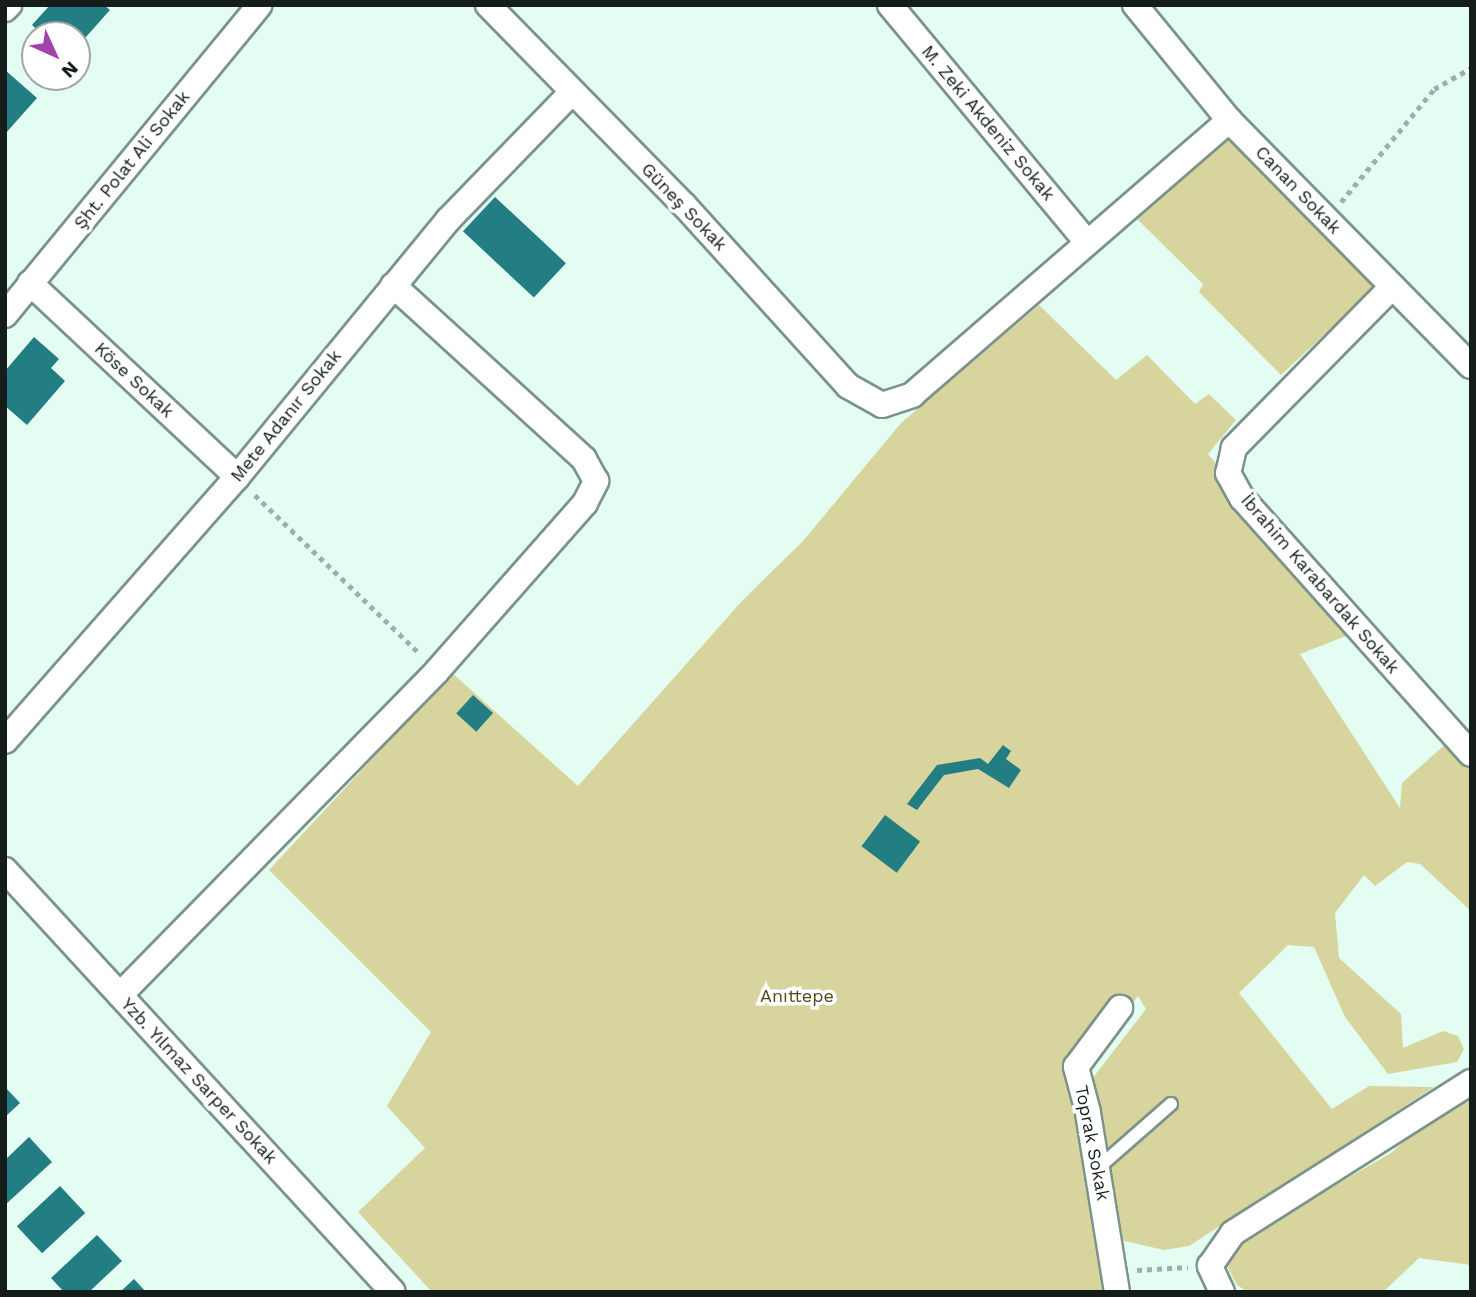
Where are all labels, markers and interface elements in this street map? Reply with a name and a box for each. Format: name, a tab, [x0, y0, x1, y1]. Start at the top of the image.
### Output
north arrow	[21, 21, 91, 91]
street label: M. Zeki Akdeniz Sokak	[917, 41, 1059, 205]
text: N	[57, 57, 83, 83]
street label: Şht. Polat Ali Sokak	[69, 86, 195, 234]
street label: Canan Sokak	[1251, 142, 1345, 238]
street label: Güneş Sokak	[637, 158, 731, 256]
street label: Köse Sokak	[90, 338, 178, 422]
street label: Mete Adanır Sokak	[226, 345, 346, 487]
street label: İbrahim Karabardak Sokak	[1236, 490, 1404, 678]
park label: Anıttepe	[760, 985, 834, 1007]
street label: Yzb. Yılmaz Sarper Sokak	[116, 993, 282, 1169]
street label: Toprak Sokak	[1070, 1083, 1114, 1203]

